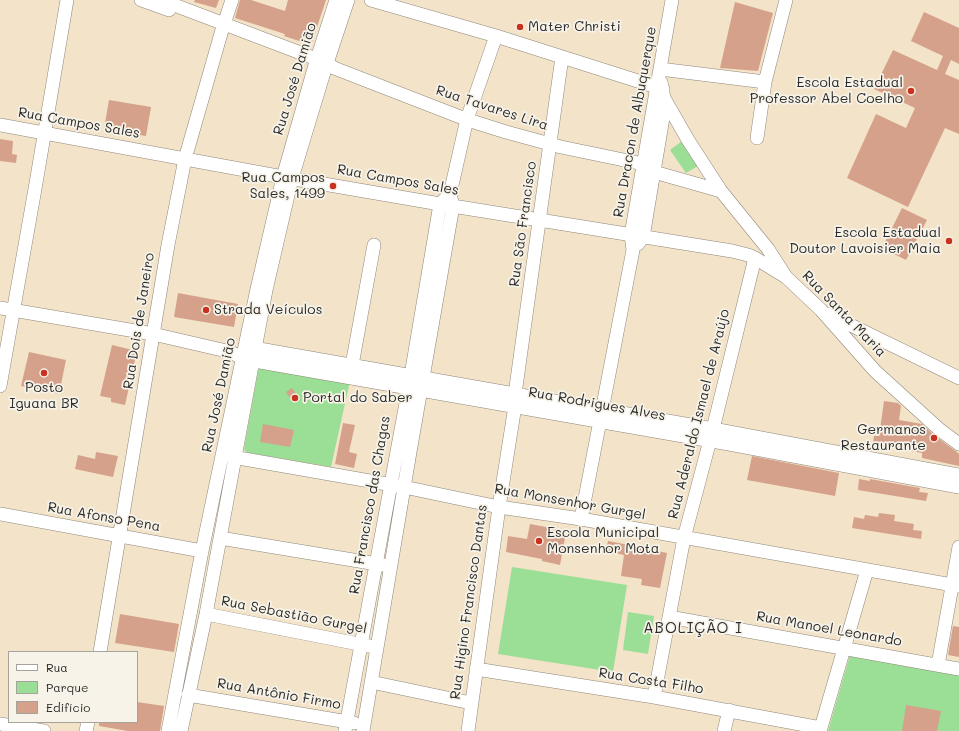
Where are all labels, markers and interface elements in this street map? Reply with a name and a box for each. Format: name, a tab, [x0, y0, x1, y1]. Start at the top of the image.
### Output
place label: Mater Christi	[528, 19, 621, 35]
street label: Rua José Damião	[270, 21, 320, 137]
marker: Mater Christi	[515, 22, 525, 32]
street label: Rua Dracon de Albuquerque	[610, 25, 660, 219]
place label: Escola Estadual Professor Abel Coelho	[750, 75, 903, 108]
street label: Rua Tavares Lira	[434, 82, 550, 134]
marker: Escola Estadual Professor Abel Coelho	[906, 86, 916, 96]
street label: Rua Campos Sales	[17, 104, 141, 142]
street label: Rua São Francisco	[506, 160, 540, 288]
street label: Rua Campos Sales	[336, 161, 460, 199]
place label: Rua Campos Sales, 1499	[242, 170, 325, 202]
marker: Rua Campos Sales, 1499	[328, 181, 338, 191]
place label: Escola Estadual Doutor Lavoisier Maia	[789, 225, 941, 258]
marker: Escola Estadual Doutor Lavoisier Maia	[944, 236, 954, 246]
street label: Rua Dois de Janeiro	[120, 252, 158, 390]
street label: Rua Santa Maria	[799, 267, 889, 361]
place label: Strada Veículos	[214, 302, 322, 318]
marker: Strada Veículos	[201, 305, 211, 315]
street label: Rua Aderaldo Ismael de Araújo	[665, 307, 733, 521]
street label: Rua José Damião	[199, 336, 239, 454]
marker: Posto Iguana BR	[39, 368, 49, 378]
place label: Posto Iguana BR	[9, 380, 79, 412]
street label: Rua Rodrigues Alves	[527, 384, 667, 424]
place label: Portal do Saber	[303, 390, 413, 406]
marker: Portal do Saber	[290, 393, 300, 403]
street label: Rua Francisco das Chagas	[346, 415, 394, 595]
place label: Germanos Restaurante	[841, 422, 926, 454]
marker: Germanos Restaurante	[929, 433, 939, 443]
street label: Rua Monsenhor Gurgel	[493, 480, 647, 524]
street label: Rua Afonso Pena	[46, 499, 162, 535]
street label: Rua Higino Francisco Dantas	[447, 504, 491, 700]
place label: Escola Municipal Monsenhor Mota	[547, 525, 659, 558]
marker: Escola Municipal Monsenhor Mota	[534, 536, 544, 546]
street label: Rua Sebastião Gurgel	[220, 593, 368, 637]
street label: Rua Manoel Leonardo	[755, 608, 903, 650]
district label: ABOLIÇÃO I	[643, 619, 743, 637]
legend	[8, 651, 138, 723]
text: Rua	[46, 659, 68, 675]
street label: Rua Costa Filho	[597, 664, 705, 698]
street label: Rua Antônio Firmo	[216, 675, 342, 713]
text: Parque	[46, 679, 89, 695]
text: Edifício	[46, 699, 90, 715]

